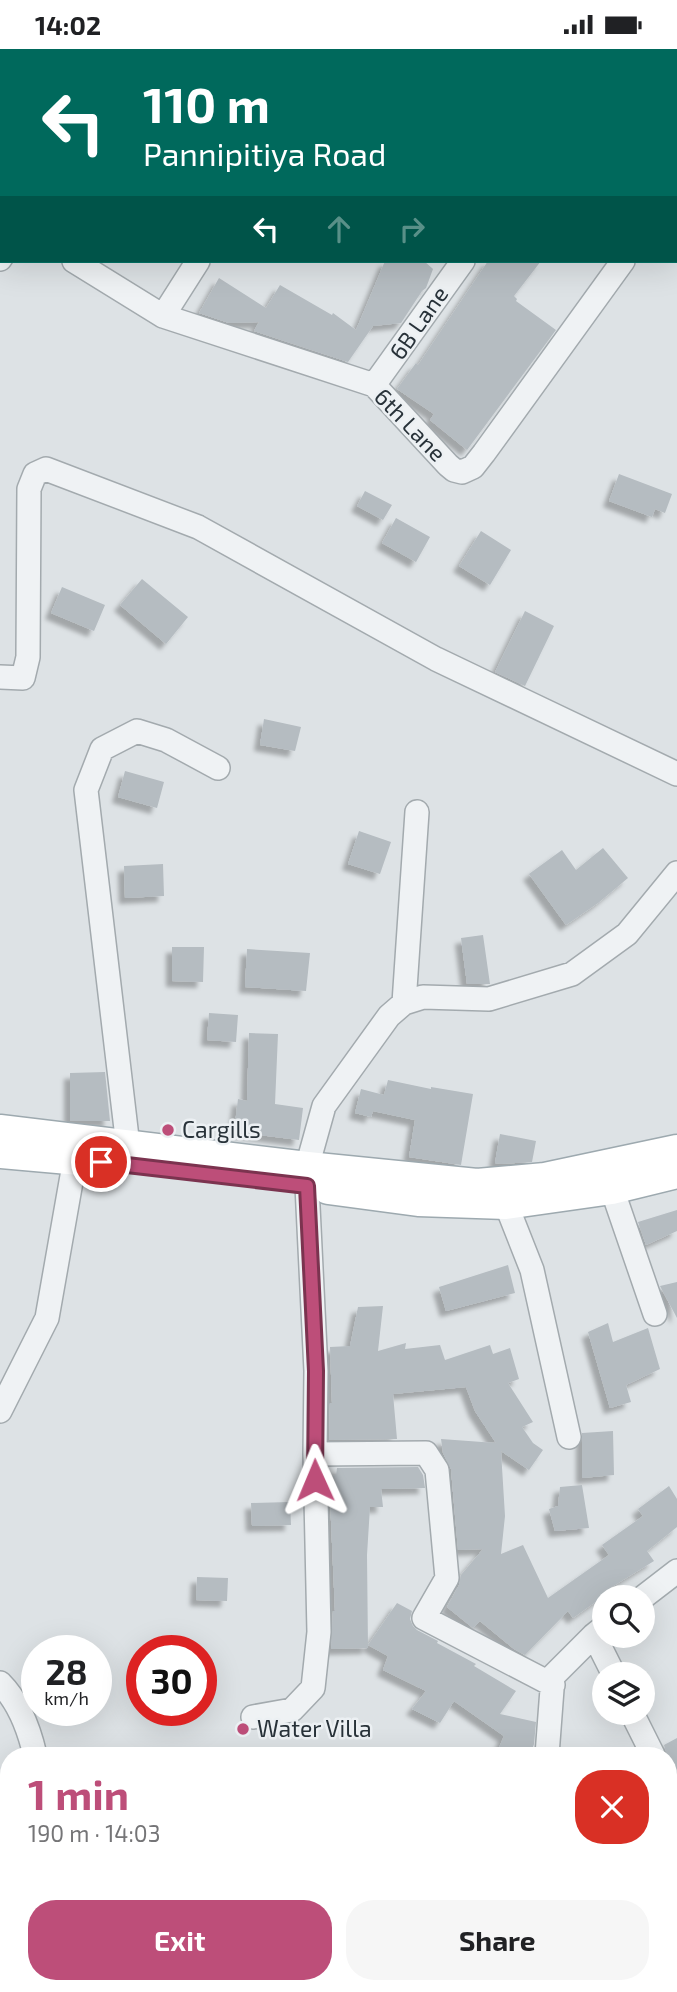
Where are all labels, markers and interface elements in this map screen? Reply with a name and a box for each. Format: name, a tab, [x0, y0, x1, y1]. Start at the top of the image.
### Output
text: 14:02	[35, 9, 101, 40]
text: 110 m	[143, 74, 270, 133]
icon: left	[28, 77, 119, 168]
text: Pannipitiya Road	[143, 134, 386, 172]
icon: left	[247, 210, 285, 248]
icon: ahead	[320, 210, 358, 248]
icon: right	[393, 210, 431, 248]
street label: 6B Lane	[383, 281, 453, 364]
street label: 6th Lane	[369, 382, 452, 467]
place label: Cargills	[182, 1115, 261, 1143]
marker: Cargills	[160, 1122, 176, 1138]
pin	[71, 1132, 131, 1192]
icon: arrive	[82, 1143, 120, 1181]
position arrow	[278, 1443, 352, 1517]
map controls	[592, 1585, 655, 1725]
button: search	[592, 1585, 655, 1648]
speed limit sign: 30	[126, 1635, 217, 1726]
text: 28	[45, 1650, 88, 1692]
button: layers	[592, 1662, 655, 1725]
text: km/h	[44, 1687, 89, 1709]
place label: Water Villa	[257, 1714, 372, 1742]
marker: Water Villa	[235, 1721, 251, 1737]
text: 1 min	[28, 1768, 129, 1818]
button: close	[575, 1770, 649, 1844]
text: 190 m · 14:03	[28, 1819, 161, 1847]
button: Exit	[28, 1900, 332, 1980]
button: Share	[346, 1900, 649, 1980]

